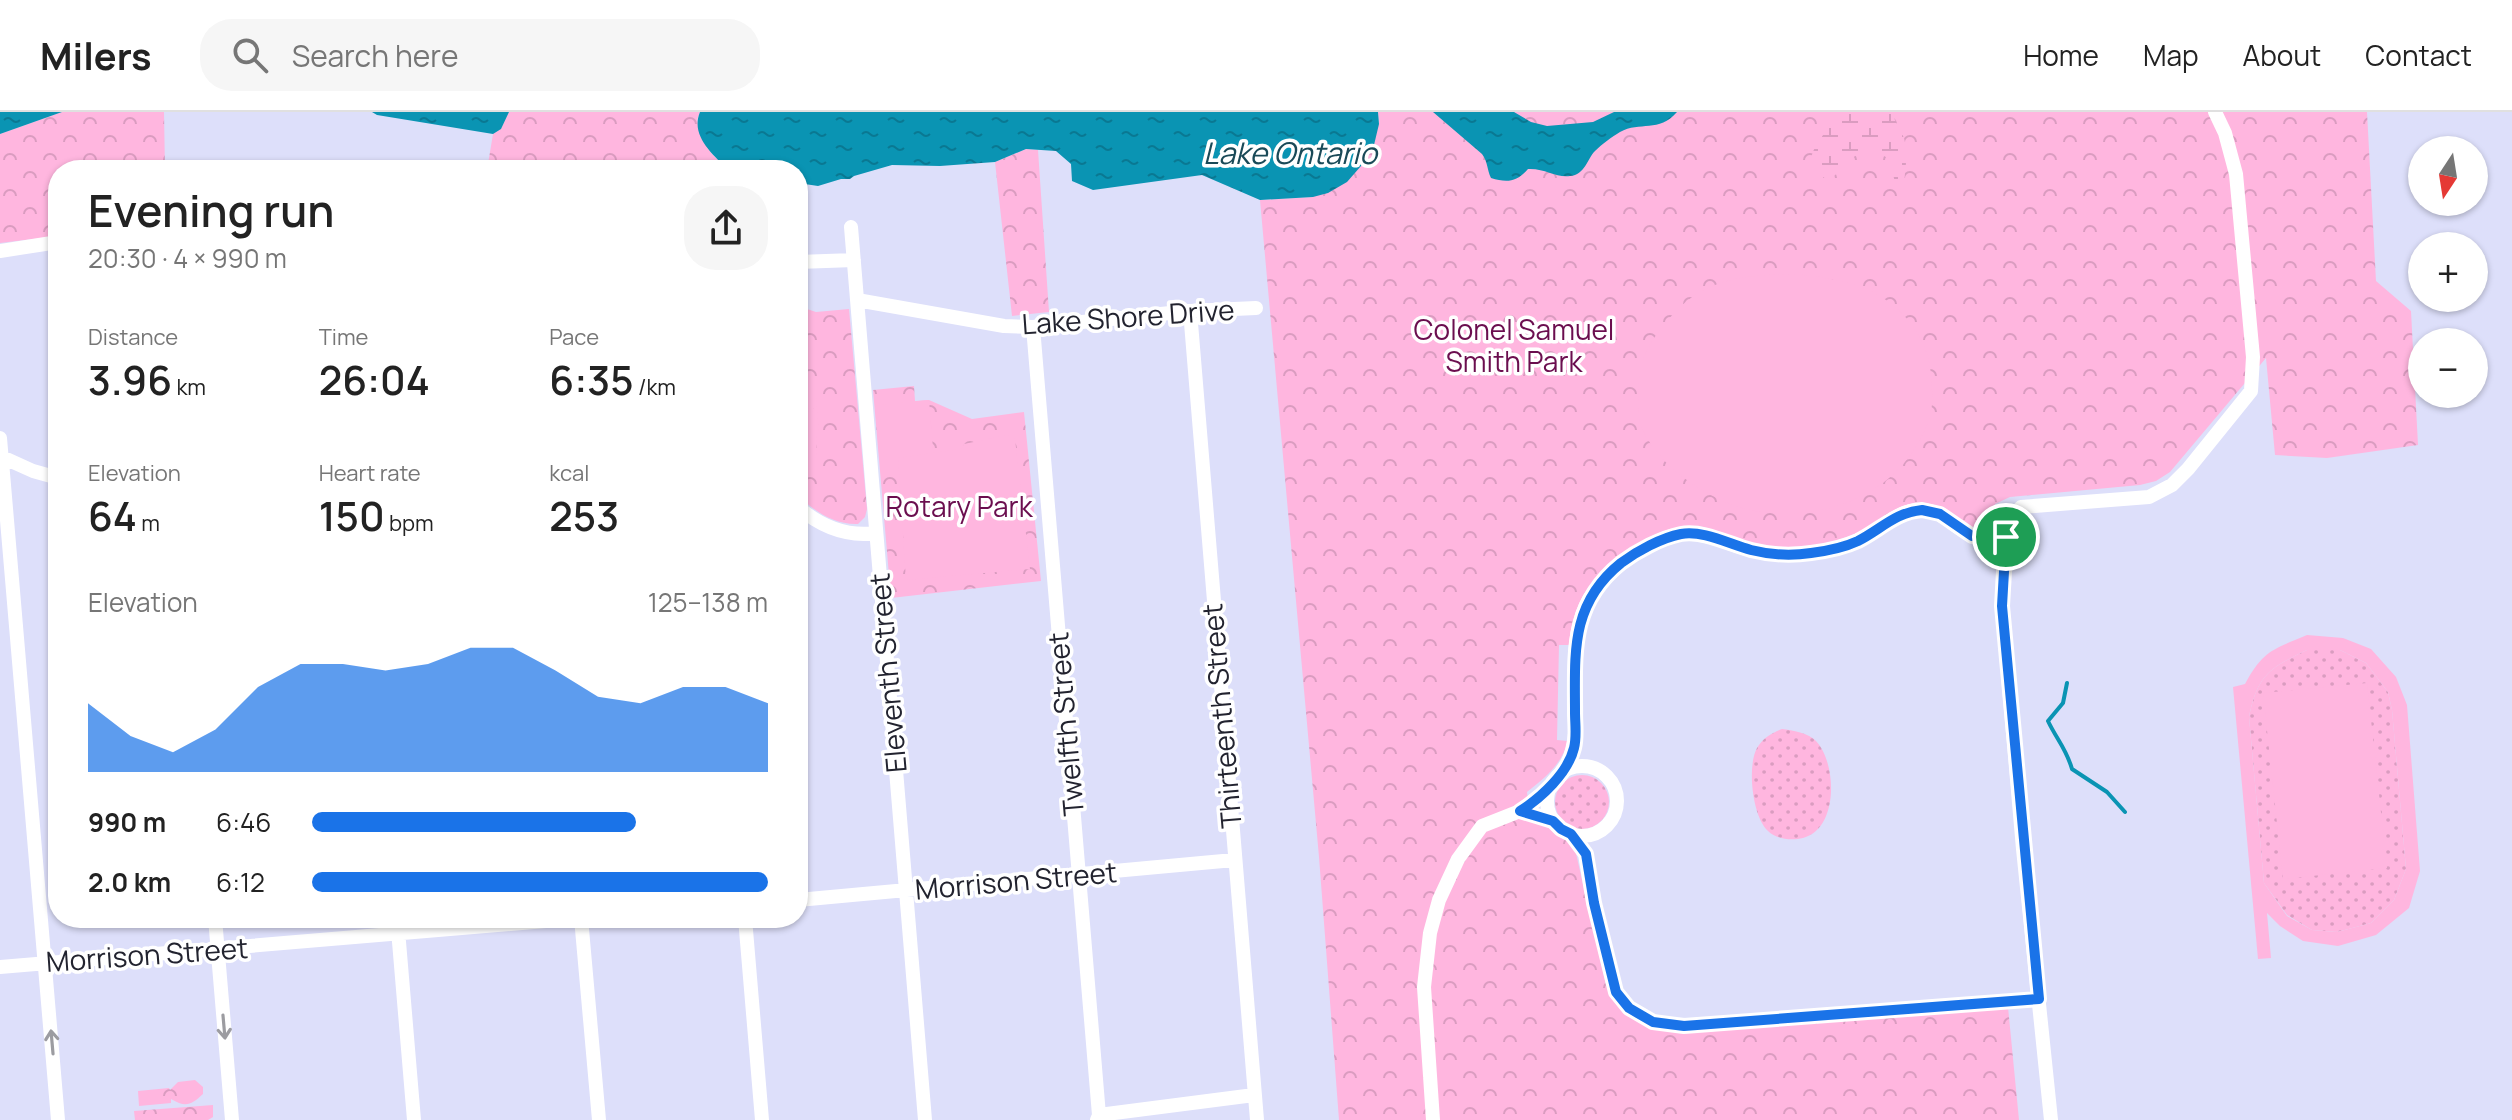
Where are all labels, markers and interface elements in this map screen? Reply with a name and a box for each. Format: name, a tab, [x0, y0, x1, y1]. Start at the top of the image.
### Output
search box	[200, 19, 760, 91]
text: Milers	[40, 29, 152, 81]
icon: search	[228, 33, 272, 77]
text: Search here	[292, 35, 458, 76]
text: Home	[2023, 36, 2099, 74]
text: Map	[2143, 36, 2199, 74]
text: About	[2243, 36, 2321, 74]
text: Contact	[2365, 36, 2472, 74]
water label: Lake Ontario	[1203, 132, 1379, 173]
north arrow	[2408, 136, 2488, 216]
map controls	[2408, 136, 2488, 408]
text: Evening run	[88, 180, 334, 240]
button: share	[684, 186, 768, 270]
button: +	[2408, 232, 2488, 312]
text: 20:30 · 4 × 990 m	[88, 240, 287, 276]
street label: Lake Shore Drive	[1020, 290, 1236, 342]
park label: Colonel Samuel Smith Park	[1414, 310, 1614, 380]
text: Distance	[88, 322, 178, 352]
text: Time	[319, 322, 368, 352]
text: Pace	[549, 322, 599, 352]
button: −	[2408, 328, 2488, 408]
text: 3.96	[88, 352, 172, 407]
text: 26:04	[319, 352, 430, 407]
text: 6:35	[549, 352, 634, 407]
text: km	[172, 372, 206, 402]
text: /km	[634, 372, 676, 402]
text: Elevation	[88, 458, 181, 488]
text: Heart rate	[319, 458, 421, 488]
text: kcal	[549, 458, 589, 488]
park label: Rotary Park	[885, 487, 1034, 525]
text: 64	[88, 488, 137, 543]
text: 150	[319, 488, 385, 543]
text: 253	[549, 488, 619, 543]
pin	[1972, 503, 2040, 571]
text: m	[137, 508, 160, 538]
text: bpm	[385, 508, 434, 538]
icon: arrive	[1984, 515, 2028, 559]
street label: Eleventh Street	[859, 572, 915, 774]
text: Elevation	[88, 584, 198, 620]
text: 125–138 m	[648, 584, 768, 620]
street label: Thirteenth Street	[1192, 602, 1250, 830]
street label: Twelfth Street	[1038, 631, 1092, 818]
text: 990 m	[88, 804, 166, 840]
text: 6:46	[216, 804, 271, 840]
street label: Morrison Street	[913, 852, 1118, 908]
text: 2.0 km	[88, 864, 171, 900]
text: 6:12	[216, 864, 265, 900]
street label: Morrison Street	[45, 928, 249, 980]
one-way arrow	[217, 1013, 232, 1040]
one-way arrow	[44, 1029, 59, 1056]

